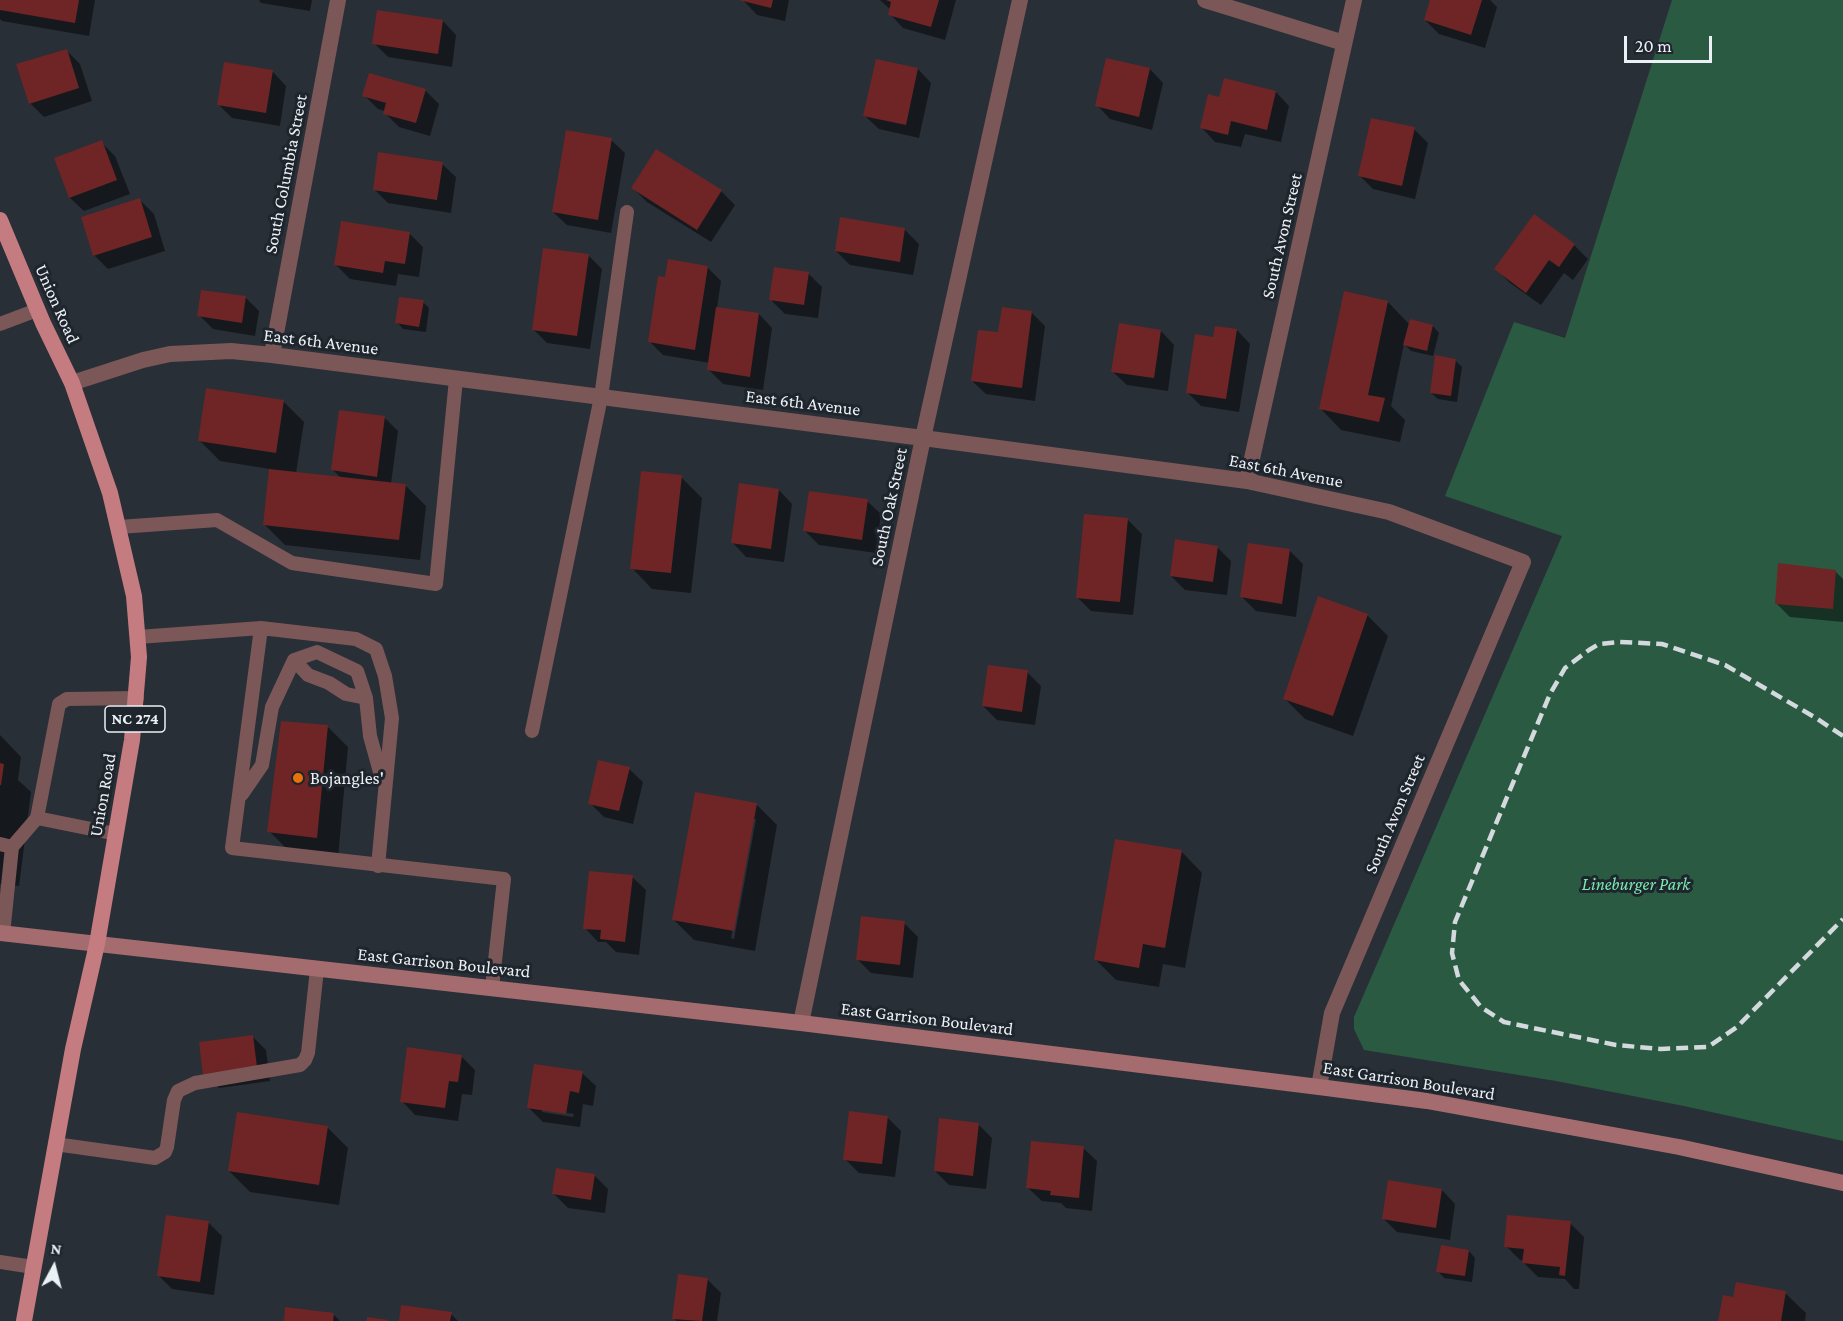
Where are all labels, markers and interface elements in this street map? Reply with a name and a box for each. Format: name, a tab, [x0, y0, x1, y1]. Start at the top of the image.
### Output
scale bar	[1627, 24, 1716, 62]
text: 20 m	[1635, 36, 1672, 56]
street label: South Columbia Street	[260, 92, 312, 256]
street label: South Avon Street	[1257, 171, 1307, 301]
street label: Union Road	[30, 261, 84, 347]
street label: East 6th Avenue	[262, 324, 380, 360]
street label: East 6th Avenue	[744, 385, 862, 421]
street label: South Oak Street	[866, 446, 912, 568]
street label: East 6th Avenue	[1227, 449, 1345, 493]
road number: NC 274	[105, 706, 165, 732]
street label: South Avon Street	[1360, 751, 1430, 877]
street label: Union Road	[85, 752, 121, 838]
place label: Bojangles'	[310, 767, 384, 789]
marker: Bojangles'	[291, 771, 305, 785]
park label: Lineburger Park	[1582, 873, 1690, 895]
street label: East Garrison Boulevard	[357, 943, 531, 983]
street label: East Garrison Boulevard	[839, 998, 1015, 1040]
street label: East Garrison Boulevard	[1322, 1057, 1496, 1105]
north arrow	[24, 1237, 84, 1297]
text: N	[50, 1240, 63, 1258]

